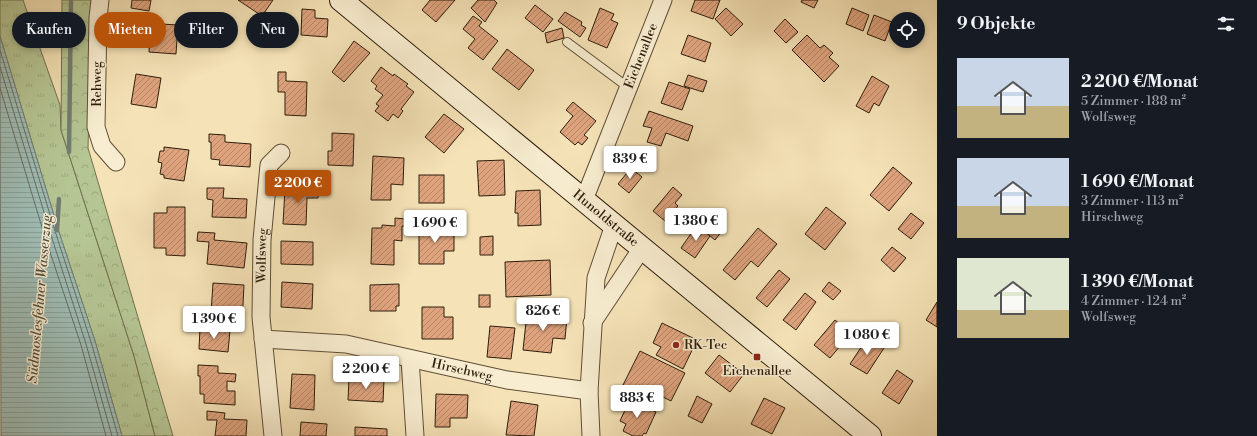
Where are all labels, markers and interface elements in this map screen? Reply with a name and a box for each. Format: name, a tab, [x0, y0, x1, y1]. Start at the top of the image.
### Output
chip: Kaufen	[12, 12, 86, 48]
chip: Mieten	[94, 12, 166, 48]
chip: Filter	[174, 12, 238, 48]
chip: Neu	[246, 12, 299, 48]
map controls	[889, 12, 925, 48]
button: locate	[889, 12, 925, 48]
text: 9 Objekte	[957, 13, 1035, 35]
icon: filters	[1215, 13, 1237, 35]
street label: Eichenallee	[621, 20, 661, 91]
street label: Rehweg	[89, 61, 105, 107]
text: 2 200 €/Monat	[1081, 71, 1198, 93]
icon: home	[989, 74, 1037, 122]
text: 5 Zimmer · 188 m²	[1081, 93, 1186, 109]
text: Wolfsweg	[1081, 109, 1136, 125]
pin: 839 €	[602, 146, 658, 180]
text: 839 €	[613, 151, 647, 167]
pin: 2 200 €	[261, 170, 335, 204]
text: 1 690 €/Monat	[1081, 171, 1194, 193]
icon: home	[989, 174, 1037, 222]
text: 2 200 €	[274, 175, 322, 191]
street label: Hunoldstraße	[569, 186, 642, 250]
text: 3 Zimmer · 113 m²	[1081, 193, 1184, 209]
pin: 1 380 €	[659, 208, 733, 242]
text: Hirschweg	[1081, 209, 1143, 225]
pin: 1 690 €	[398, 210, 472, 244]
water label: Südmoslesfehner Wasserzug	[24, 213, 56, 384]
text: 1 380 €	[674, 213, 718, 229]
text: 1 690 €	[413, 215, 457, 231]
street label: Wolfsweg	[253, 227, 271, 284]
text: 1 390 €/Monat	[1081, 271, 1194, 293]
icon: home	[989, 274, 1037, 322]
text: 4 Zimmer · 124 m²	[1081, 293, 1186, 309]
pin: 826 €	[515, 298, 571, 332]
text: 826 €	[525, 303, 561, 319]
pin: 1 390 €	[177, 306, 251, 340]
text: Wolfsweg	[1081, 309, 1136, 325]
text: 1 390 €	[192, 311, 236, 327]
pin: 1 080 €	[830, 322, 904, 356]
text: 1 080 €	[844, 327, 890, 343]
place label: RK-Tec	[684, 337, 728, 353]
marker: RK-Tec	[671, 340, 681, 350]
marker: Eichenallee	[752, 352, 762, 362]
street label: Hirschweg	[430, 355, 494, 385]
pin: 2 200 €	[329, 356, 403, 390]
text: 2 200 €	[342, 361, 390, 377]
place label: Eichenallee	[722, 363, 792, 379]
pin: 883 €	[609, 385, 665, 419]
text: 883 €	[620, 390, 654, 406]

